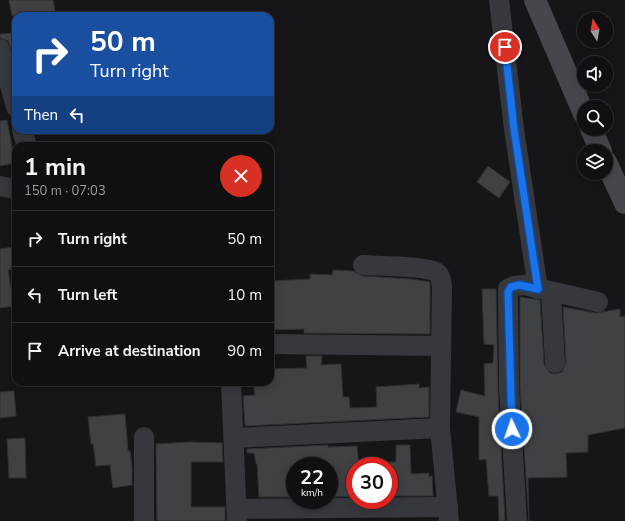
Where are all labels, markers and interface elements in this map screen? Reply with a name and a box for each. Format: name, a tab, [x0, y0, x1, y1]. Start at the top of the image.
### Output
north arrow	[577, 12, 613, 48]
map controls	[577, 12, 613, 180]
text: 50 m	[90, 23, 156, 61]
icon: right	[24, 28, 76, 80]
pin	[488, 30, 522, 64]
icon: arrive	[494, 36, 516, 58]
button: sound	[577, 56, 613, 92]
text: Turn right	[90, 59, 169, 83]
button: search	[577, 100, 613, 136]
icon: left	[66, 104, 88, 126]
text: Then	[24, 105, 58, 125]
button: layers	[577, 144, 613, 180]
text: 1 min	[24, 151, 86, 183]
button: close	[220, 155, 262, 197]
text: 150 m · 07:03	[24, 182, 106, 200]
icon: right	[24, 228, 46, 250]
text: Turn right	[58, 229, 127, 249]
text: 50 m	[227, 229, 262, 249]
icon: left	[24, 284, 46, 306]
text: Turn left	[58, 285, 117, 305]
text: 10 m	[227, 285, 262, 305]
icon: arrive	[24, 340, 46, 362]
text: Arrive at destination	[58, 341, 201, 361]
text: 90 m	[227, 341, 262, 361]
position arrow	[491, 408, 533, 450]
speed limit sign: 30	[346, 457, 398, 509]
text: 22	[300, 464, 324, 491]
text: km/h	[301, 486, 323, 500]

